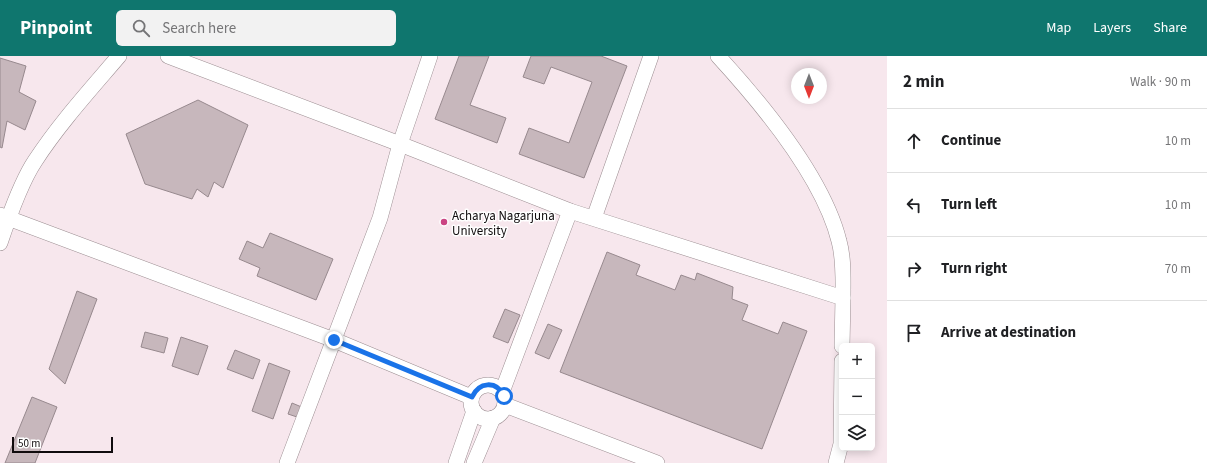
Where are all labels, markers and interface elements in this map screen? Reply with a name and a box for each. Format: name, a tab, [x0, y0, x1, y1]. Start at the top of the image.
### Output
search box	[116, 10, 396, 46]
text: Pinpoint	[20, 15, 92, 42]
icon: search	[130, 17, 152, 39]
text: Search here	[162, 18, 236, 39]
text: Map	[1046, 18, 1071, 38]
text: Layers	[1093, 18, 1131, 38]
text: Share	[1153, 18, 1187, 38]
north arrow	[791, 68, 827, 104]
text: 2 min	[903, 70, 944, 94]
text: Walk · 90 m	[1130, 73, 1191, 91]
icon: ahead	[903, 130, 925, 152]
text: Continue	[941, 130, 1001, 151]
text: 10 m	[1165, 132, 1191, 150]
icon: left	[903, 194, 925, 216]
text: Turn left	[941, 194, 997, 215]
text: 10 m	[1165, 196, 1191, 214]
place label: Acharya Nagarjuna University	[452, 207, 555, 240]
marker: Acharya Nagarjuna University	[439, 217, 449, 227]
icon: right	[903, 258, 925, 280]
text: Turn right	[941, 258, 1007, 279]
text: 70 m	[1165, 260, 1191, 278]
icon: arrive	[903, 322, 925, 344]
text: Arrive at destination	[941, 322, 1076, 343]
route end	[325, 331, 343, 349]
map controls	[839, 343, 875, 451]
button: +	[839, 343, 875, 379]
button: −	[839, 379, 875, 415]
route start	[495, 387, 513, 405]
button: layers	[839, 415, 875, 451]
scale bar	[12, 435, 113, 454]
text: 50 m	[18, 436, 40, 451]

